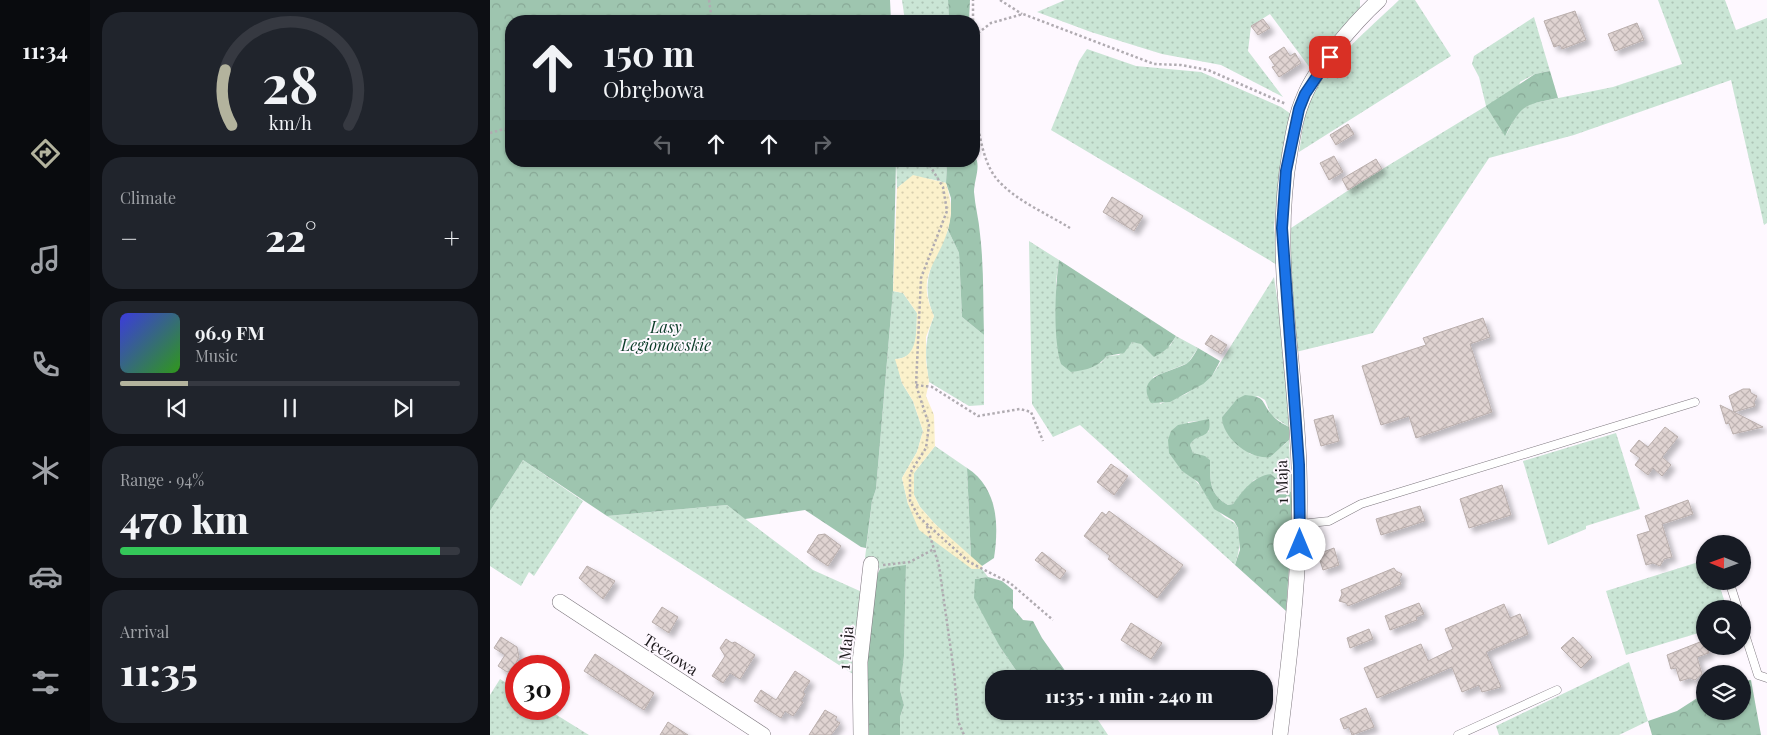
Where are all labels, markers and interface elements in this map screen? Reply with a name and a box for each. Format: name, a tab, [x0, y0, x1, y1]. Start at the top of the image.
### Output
text: 150 m	[603, 29, 694, 76]
text: 11:34	[22, 35, 68, 65]
icon: ahead	[520, 35, 585, 100]
pin	[1309, 36, 1351, 78]
icon: arrive	[1316, 43, 1344, 71]
text: 28	[262, 48, 318, 117]
text: Obrębowa	[603, 74, 704, 104]
text: km/h	[269, 111, 312, 134]
icon: left	[649, 130, 677, 158]
icon: ahead	[702, 130, 730, 158]
icon: ahead	[755, 130, 783, 158]
icon: right	[808, 130, 836, 158]
icon: directions	[28, 136, 63, 171]
text: Climate	[120, 187, 176, 208]
text: 22°	[265, 211, 317, 262]
text: −	[120, 219, 138, 256]
text: +	[444, 219, 460, 256]
icon: music	[28, 242, 63, 277]
park label: Lasy Legionowskie	[620, 316, 711, 355]
text: 96.9 FM	[195, 319, 265, 345]
text: Music	[195, 345, 238, 366]
icon: phone	[28, 347, 63, 382]
icon: previous	[163, 394, 191, 422]
icon: pause	[276, 394, 304, 422]
icon: next	[389, 394, 417, 422]
icon: climate	[28, 453, 63, 488]
street label: 1 Maja	[1270, 460, 1292, 504]
text: Range · 94%	[120, 469, 204, 490]
text: 470 km	[120, 493, 249, 544]
position arrow	[1273, 518, 1325, 570]
north arrow	[1696, 535, 1751, 590]
map controls	[1696, 535, 1751, 720]
icon: car	[28, 559, 63, 594]
button: search	[1696, 600, 1751, 655]
text: Arrival	[120, 621, 169, 642]
street label: 1 Maja	[833, 625, 857, 671]
street label: Tęczowa	[639, 628, 703, 680]
text: 11:35	[120, 645, 198, 696]
speed limit sign: 30	[505, 655, 570, 720]
icon: filters	[28, 665, 63, 700]
button: layers	[1696, 665, 1751, 720]
text: 11:35 · 1 min · 240 m	[1045, 682, 1213, 708]

